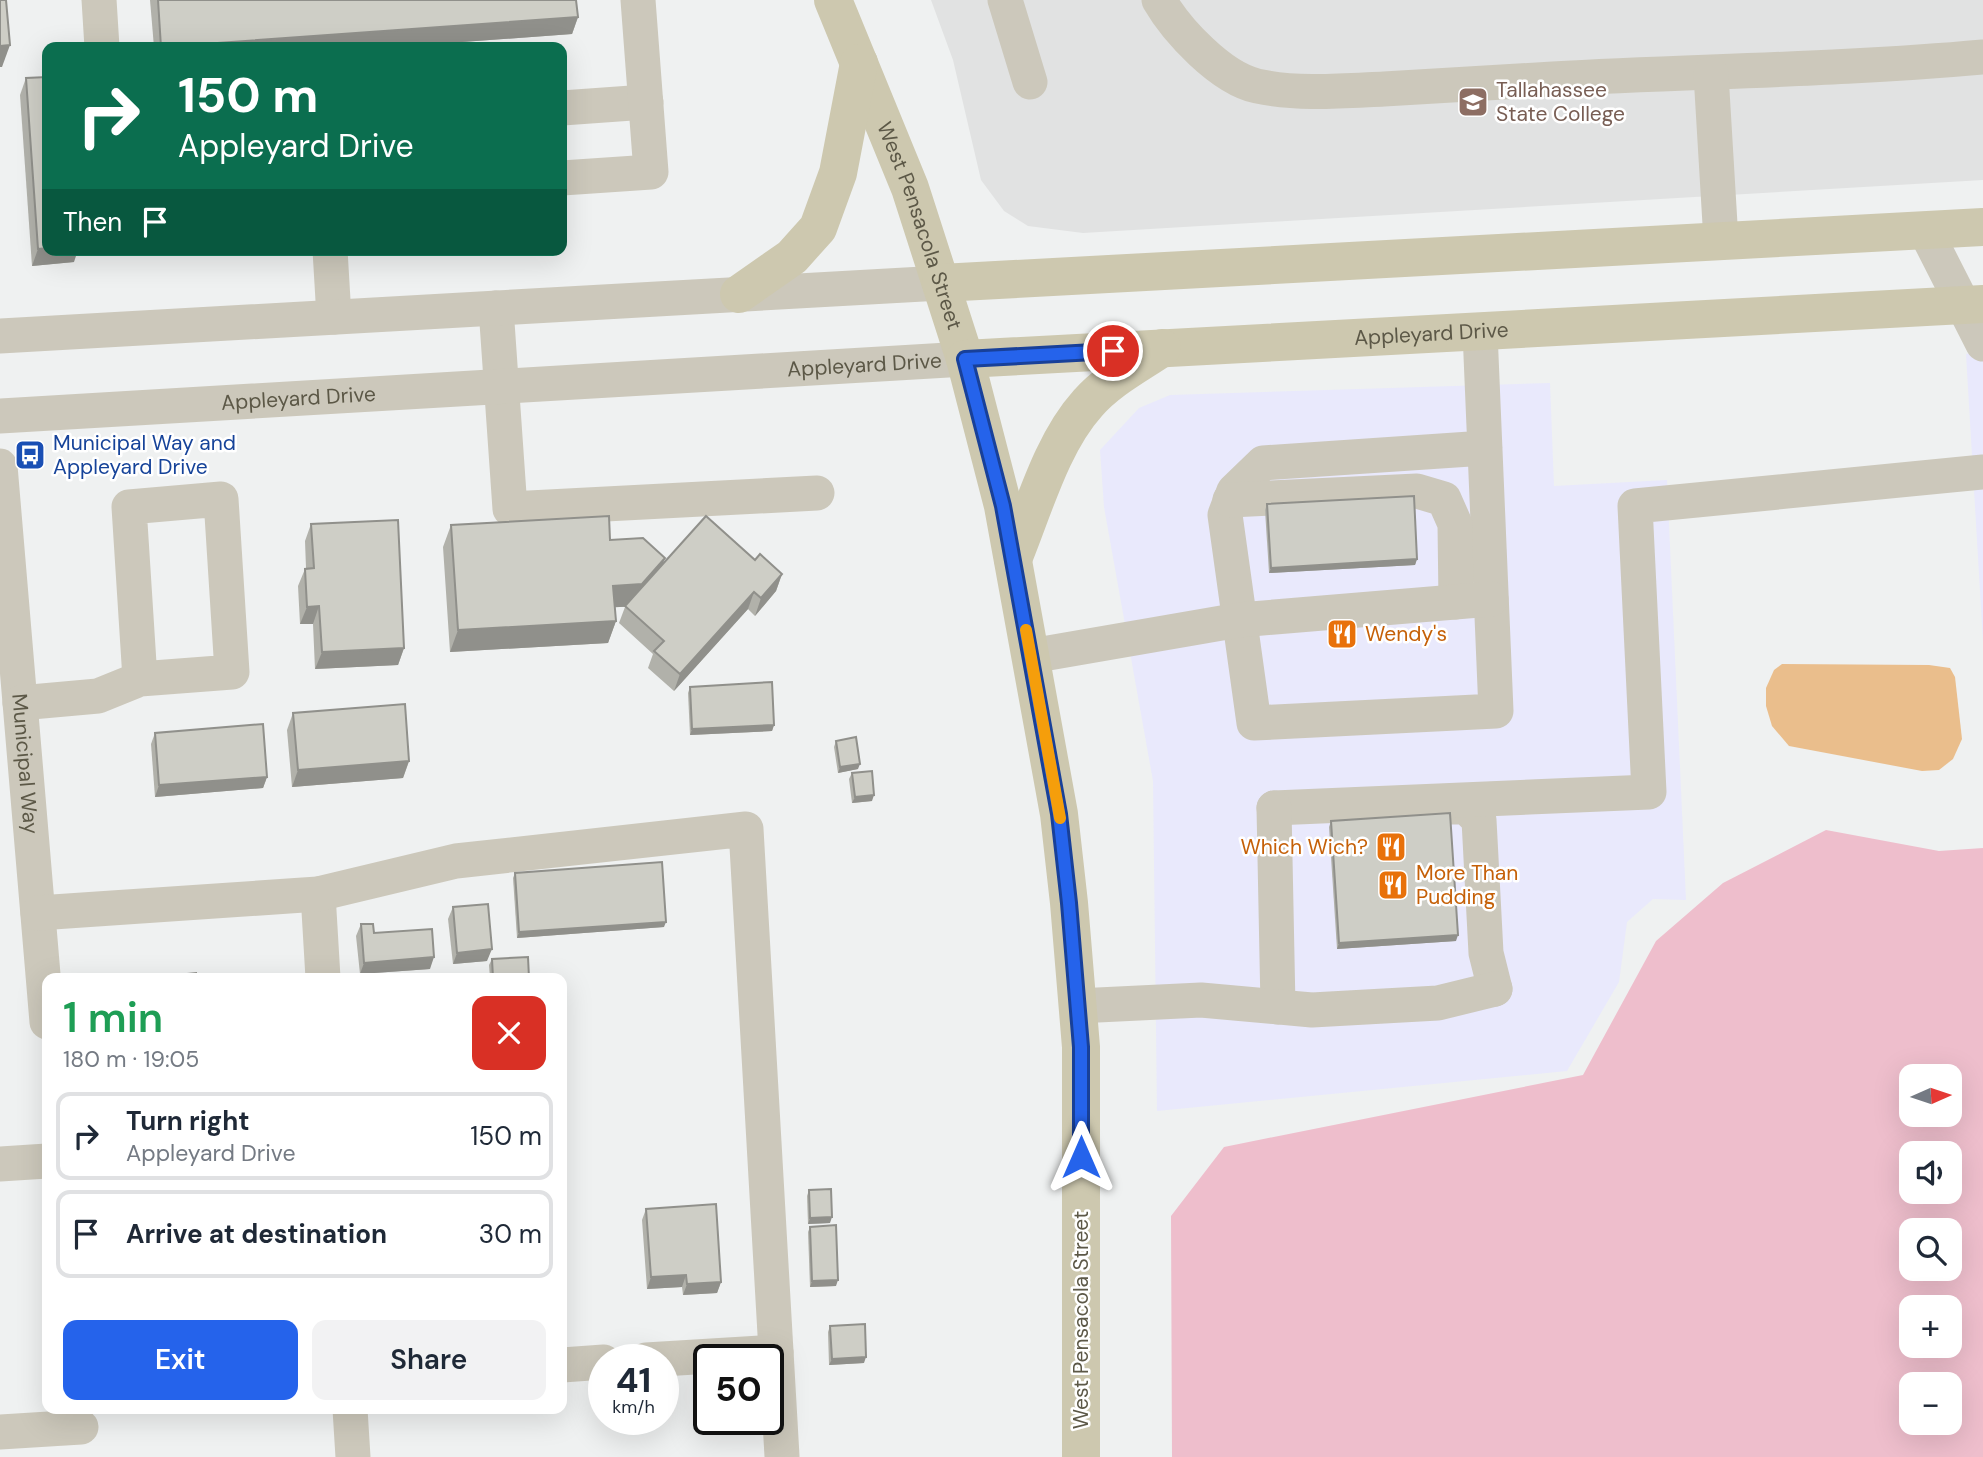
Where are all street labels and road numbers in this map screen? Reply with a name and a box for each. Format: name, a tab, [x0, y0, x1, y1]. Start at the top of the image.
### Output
street label: West Pensacola Street	[870, 118, 969, 333]
street label: Appleyard Drive	[1353, 316, 1509, 352]
street label: Appleyard Drive	[786, 346, 943, 383]
street label: Appleyard Drive	[220, 380, 377, 417]
street label: Municipal Way	[5, 693, 45, 836]
street label: West Pensacola Street	[1067, 1211, 1095, 1429]

